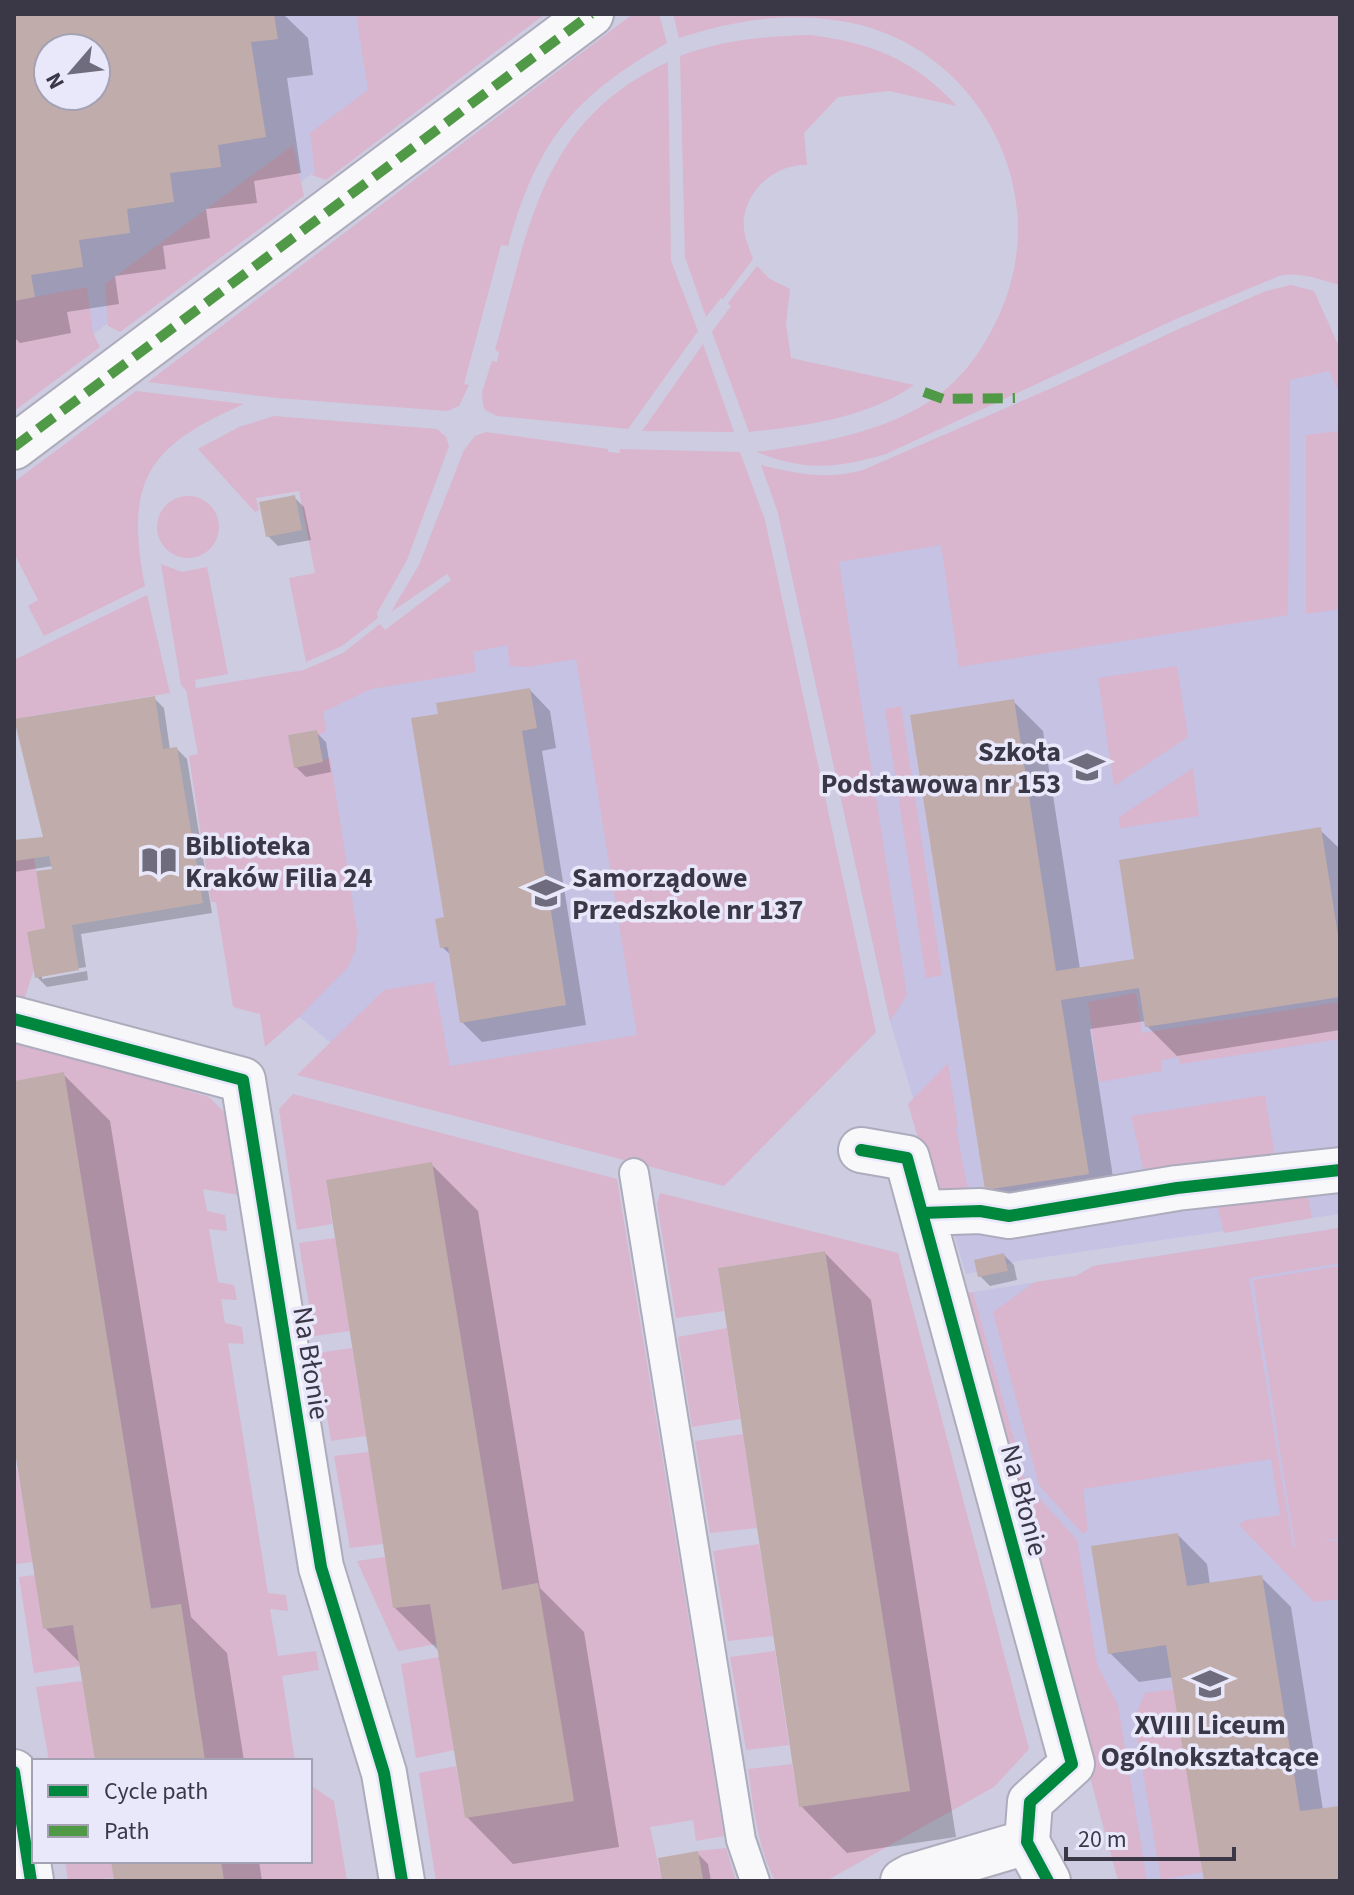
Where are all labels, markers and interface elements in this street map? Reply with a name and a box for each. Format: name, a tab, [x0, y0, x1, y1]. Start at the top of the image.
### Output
north arrow	[32, 32, 112, 112]
text: N	[38, 67, 73, 95]
place label: Szkoła Podstawowa nr 153	[821, 732, 1061, 804]
school or university icon: Szkoła Podstawowa nr 153	[1068, 748, 1106, 786]
place label: Biblioteka Kraków Filia 24	[185, 826, 373, 898]
library icon: Biblioteka Kraków Filia 24	[140, 842, 178, 880]
place label: Samorządowe Przedszkole nr 137	[572, 858, 803, 930]
school or university icon: Samorządowe Przedszkole nr 137	[527, 874, 565, 912]
street label: Na Błonie	[282, 1304, 340, 1423]
street label: Na Błonie	[990, 1440, 1058, 1560]
school or university icon: XVIII Liceum Ogólnokształcące	[1191, 1665, 1229, 1703]
place label: XVIII Liceum Ogólnokształcące	[1101, 1705, 1319, 1777]
legend	[32, 1759, 312, 1863]
text: Cycle path	[104, 1774, 208, 1809]
scale bar	[1066, 1811, 1234, 1861]
text: Path	[104, 1814, 150, 1849]
text: 20 m	[1078, 1822, 1127, 1857]

